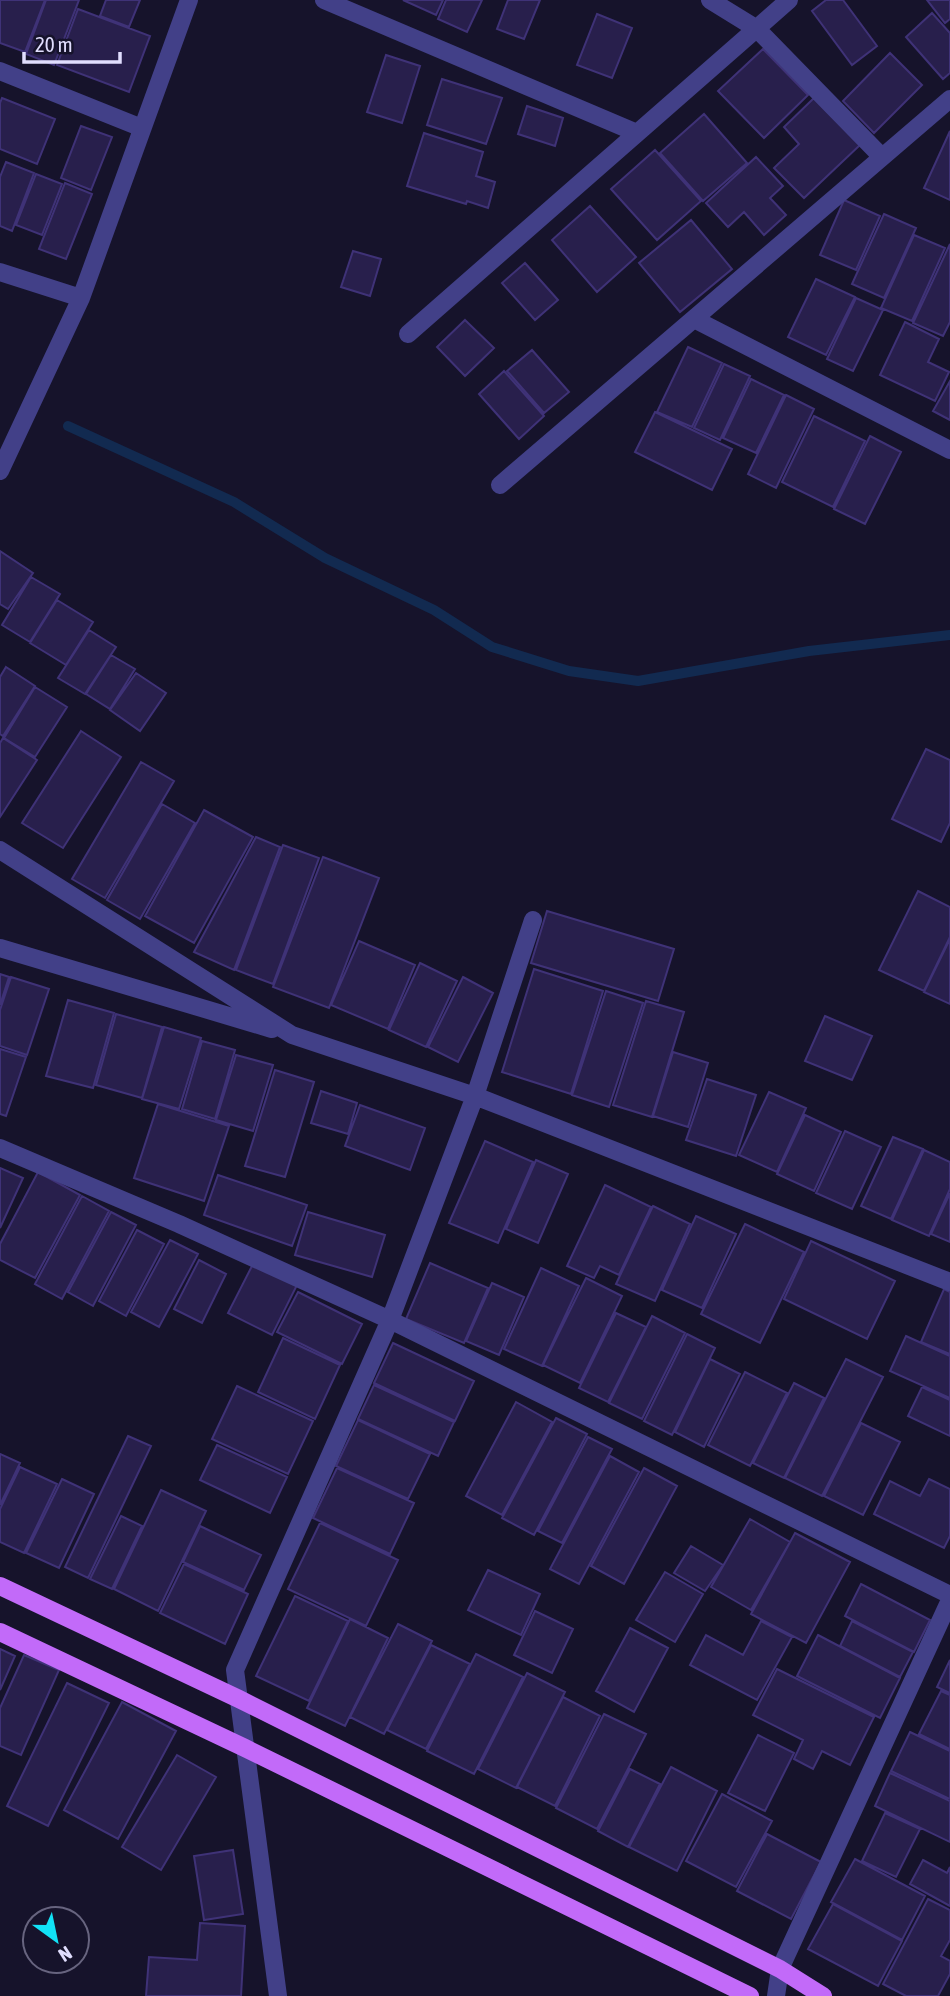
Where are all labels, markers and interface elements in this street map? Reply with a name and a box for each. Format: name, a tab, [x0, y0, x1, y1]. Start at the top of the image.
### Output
scale bar	[24, 21, 121, 65]
text: 20 m	[35, 32, 73, 56]
north arrow	[21, 1905, 91, 1975]
text: N	[55, 1942, 76, 1967]

